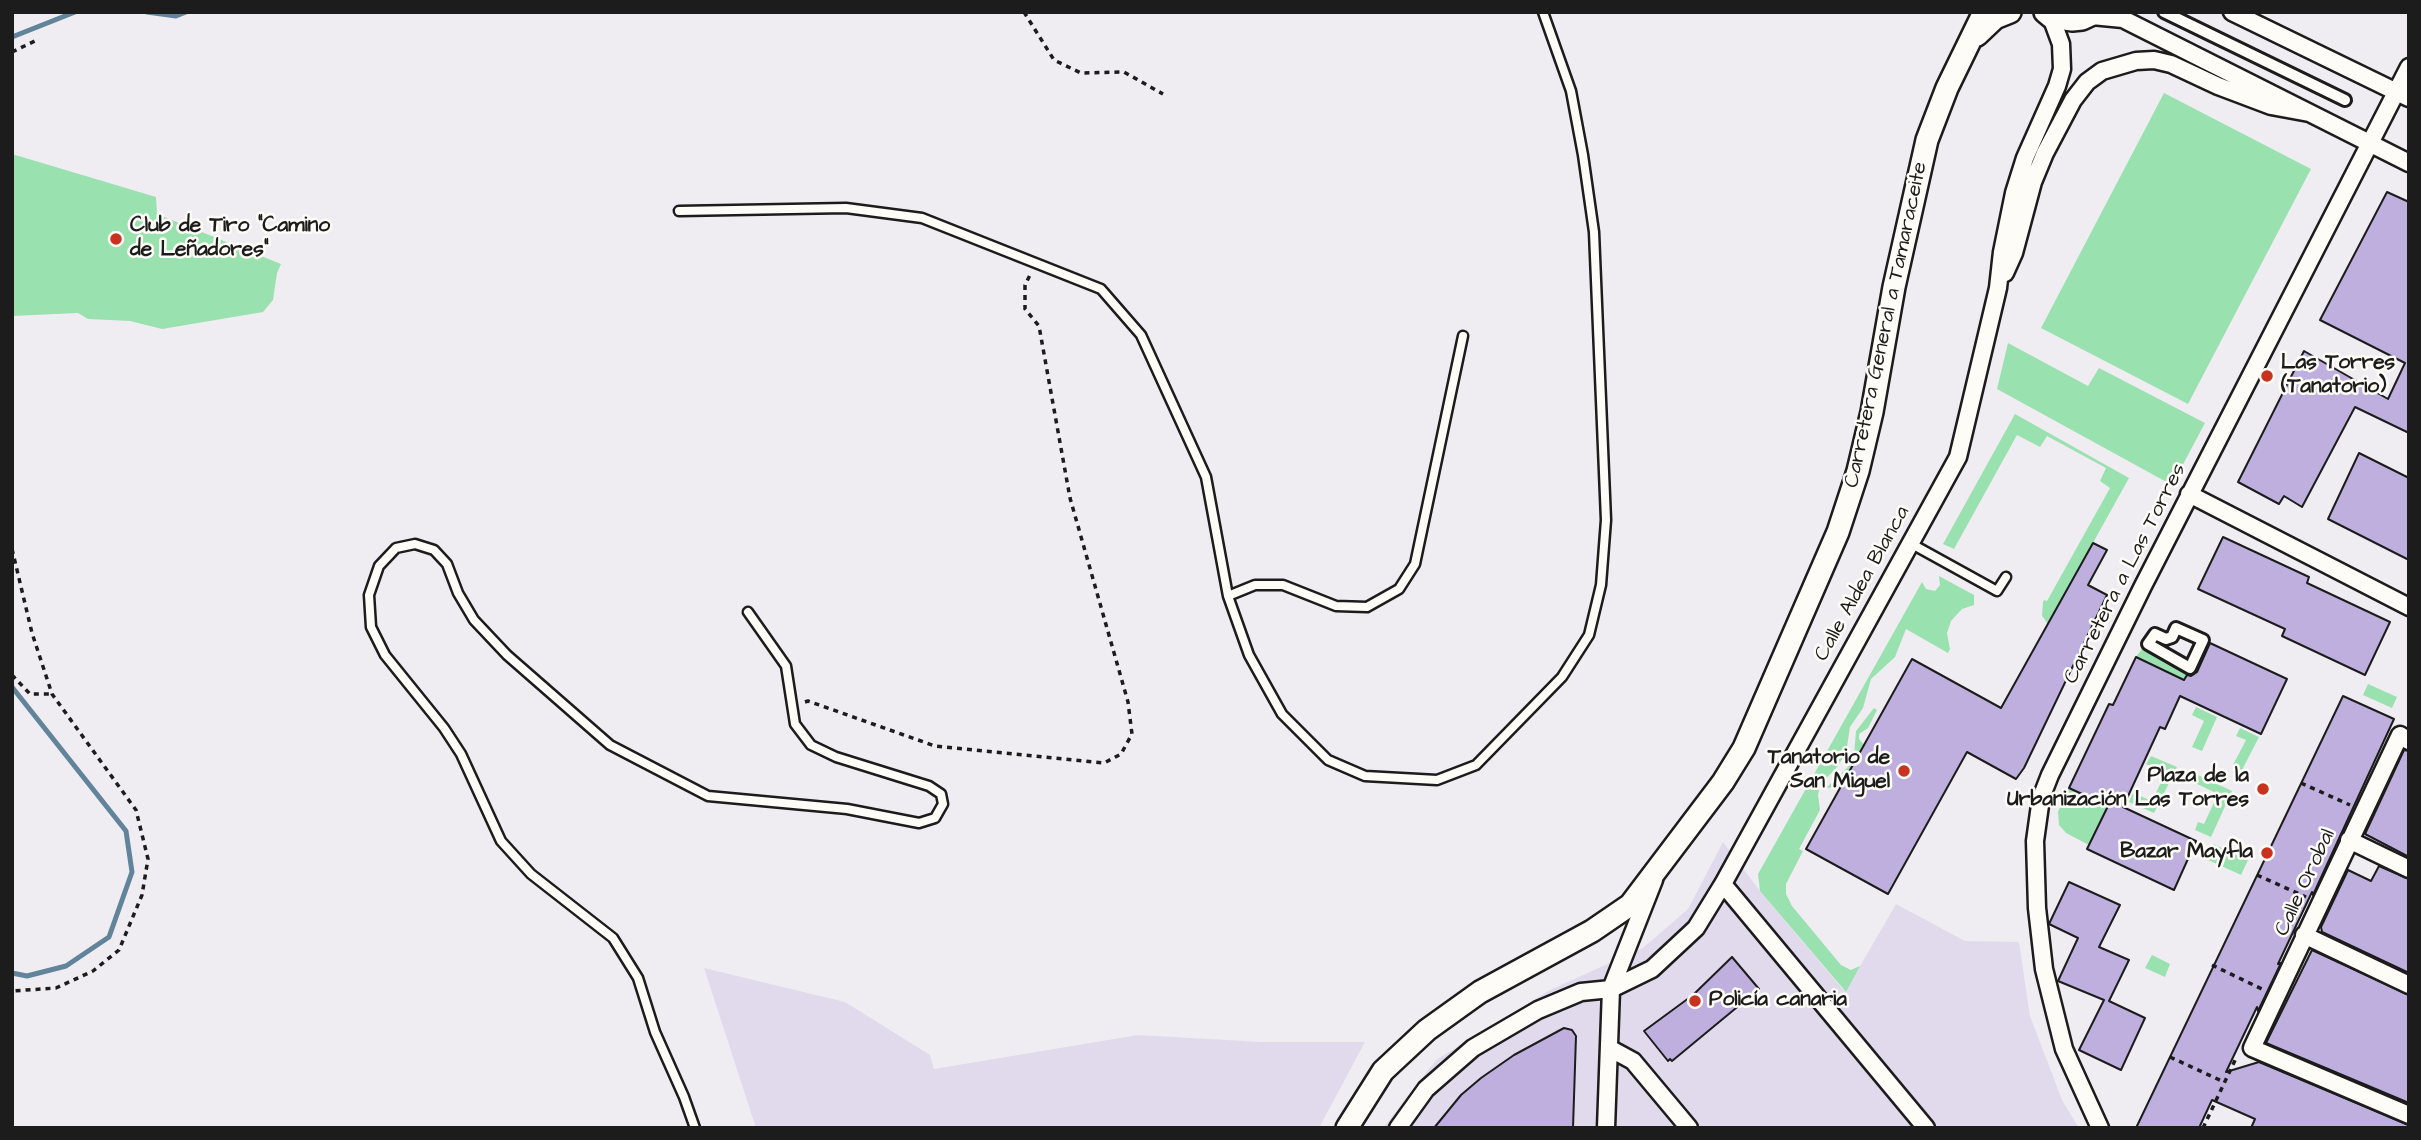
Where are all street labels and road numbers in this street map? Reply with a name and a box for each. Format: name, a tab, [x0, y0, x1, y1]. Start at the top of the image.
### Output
street label: Carretera General a Tamaraceite	[1840, 160, 1934, 490]
street label: Carretera a Las Torres	[2059, 460, 2193, 688]
street label: Calle Aldea Blanca	[1810, 502, 1916, 666]
street label: Calle Orobal	[2270, 825, 2342, 941]

